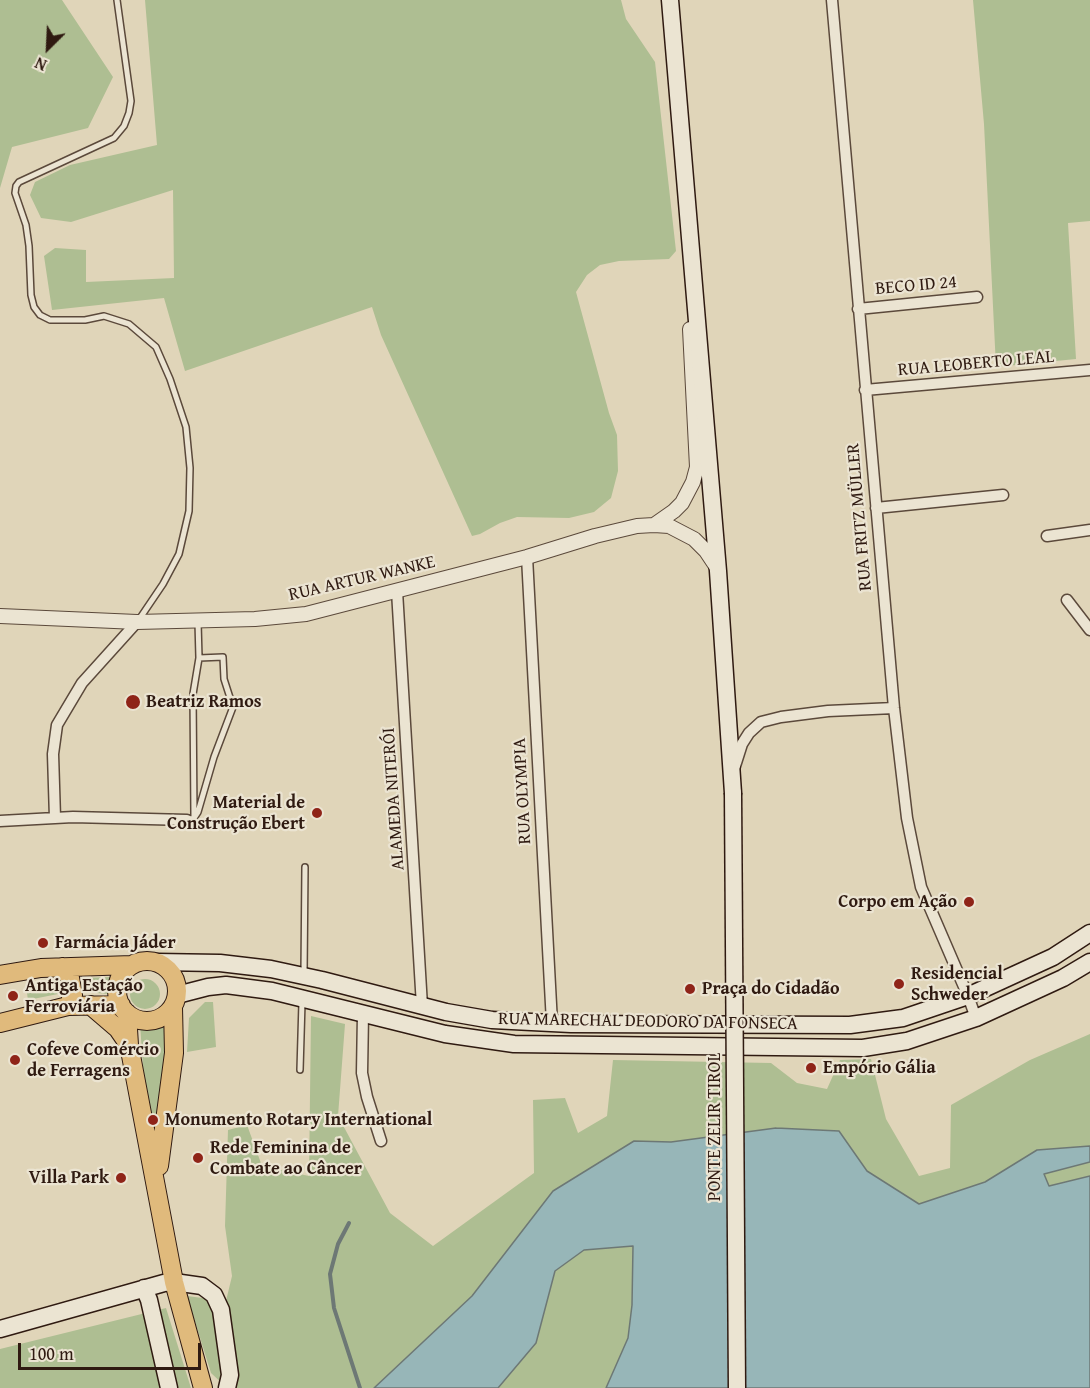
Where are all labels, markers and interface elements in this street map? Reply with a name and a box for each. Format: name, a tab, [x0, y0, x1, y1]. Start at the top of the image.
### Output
north arrow	[18, 18, 78, 78]
text: N	[31, 51, 50, 78]
street label: BECO ID 24	[874, 272, 958, 300]
street label: RUA LEOBERTO LEAL	[897, 346, 1055, 382]
street label: RUA FRITZ MÜLLER	[843, 442, 877, 592]
street label: RUA ARTUR WANKE	[287, 552, 437, 606]
place label: Beatriz Ramos	[146, 691, 262, 713]
marker: Beatriz Ramos	[124, 693, 142, 711]
street label: ALAMEDA NITERÓI	[378, 727, 410, 871]
street label: RUA OLYMPIA	[509, 737, 537, 845]
place label: Material de Construção Ebert	[167, 792, 305, 834]
marker: Material de Construção Ebert	[310, 806, 324, 820]
place label: Corpo em Ação	[838, 891, 957, 913]
marker: Corpo em Ação	[962, 895, 976, 909]
place label: Farmácia Jáder	[55, 932, 176, 954]
marker: Farmácia Jáder	[36, 936, 50, 950]
place label: Residencial Schweder	[911, 963, 1003, 1006]
place label: Antiga Estação Ferroviária	[25, 975, 143, 1018]
marker: Residencial Schweder	[892, 977, 906, 991]
place label: Praça do Cidadão	[702, 978, 840, 1000]
marker: Praça do Cidadão	[683, 982, 697, 996]
marker: Antiga Estação Ferroviária	[6, 989, 20, 1003]
street label: RUA MARECHAL DEODORO DA FONSECA	[498, 1009, 798, 1035]
place label: Cofeve Comércio de Ferragens	[27, 1039, 159, 1082]
marker: Cofeve Comércio de Ferragens	[8, 1053, 22, 1067]
street label: PONTE ZELIR TIROL	[704, 1053, 726, 1201]
place label: Empório Gália	[823, 1057, 936, 1079]
marker: Empório Gália	[804, 1061, 818, 1075]
place label: Monumento Rotary International	[165, 1109, 432, 1131]
marker: Monumento Rotary International	[146, 1113, 160, 1127]
place label: Rede Feminina de Combate ao Câncer	[210, 1137, 362, 1180]
marker: Rede Feminina de Combate ao Câncer	[191, 1151, 205, 1165]
place label: Villa Park	[29, 1167, 109, 1189]
marker: Villa Park	[114, 1171, 128, 1185]
scale bar	[21, 1331, 204, 1369]
text: 100 m	[29, 1340, 74, 1367]

